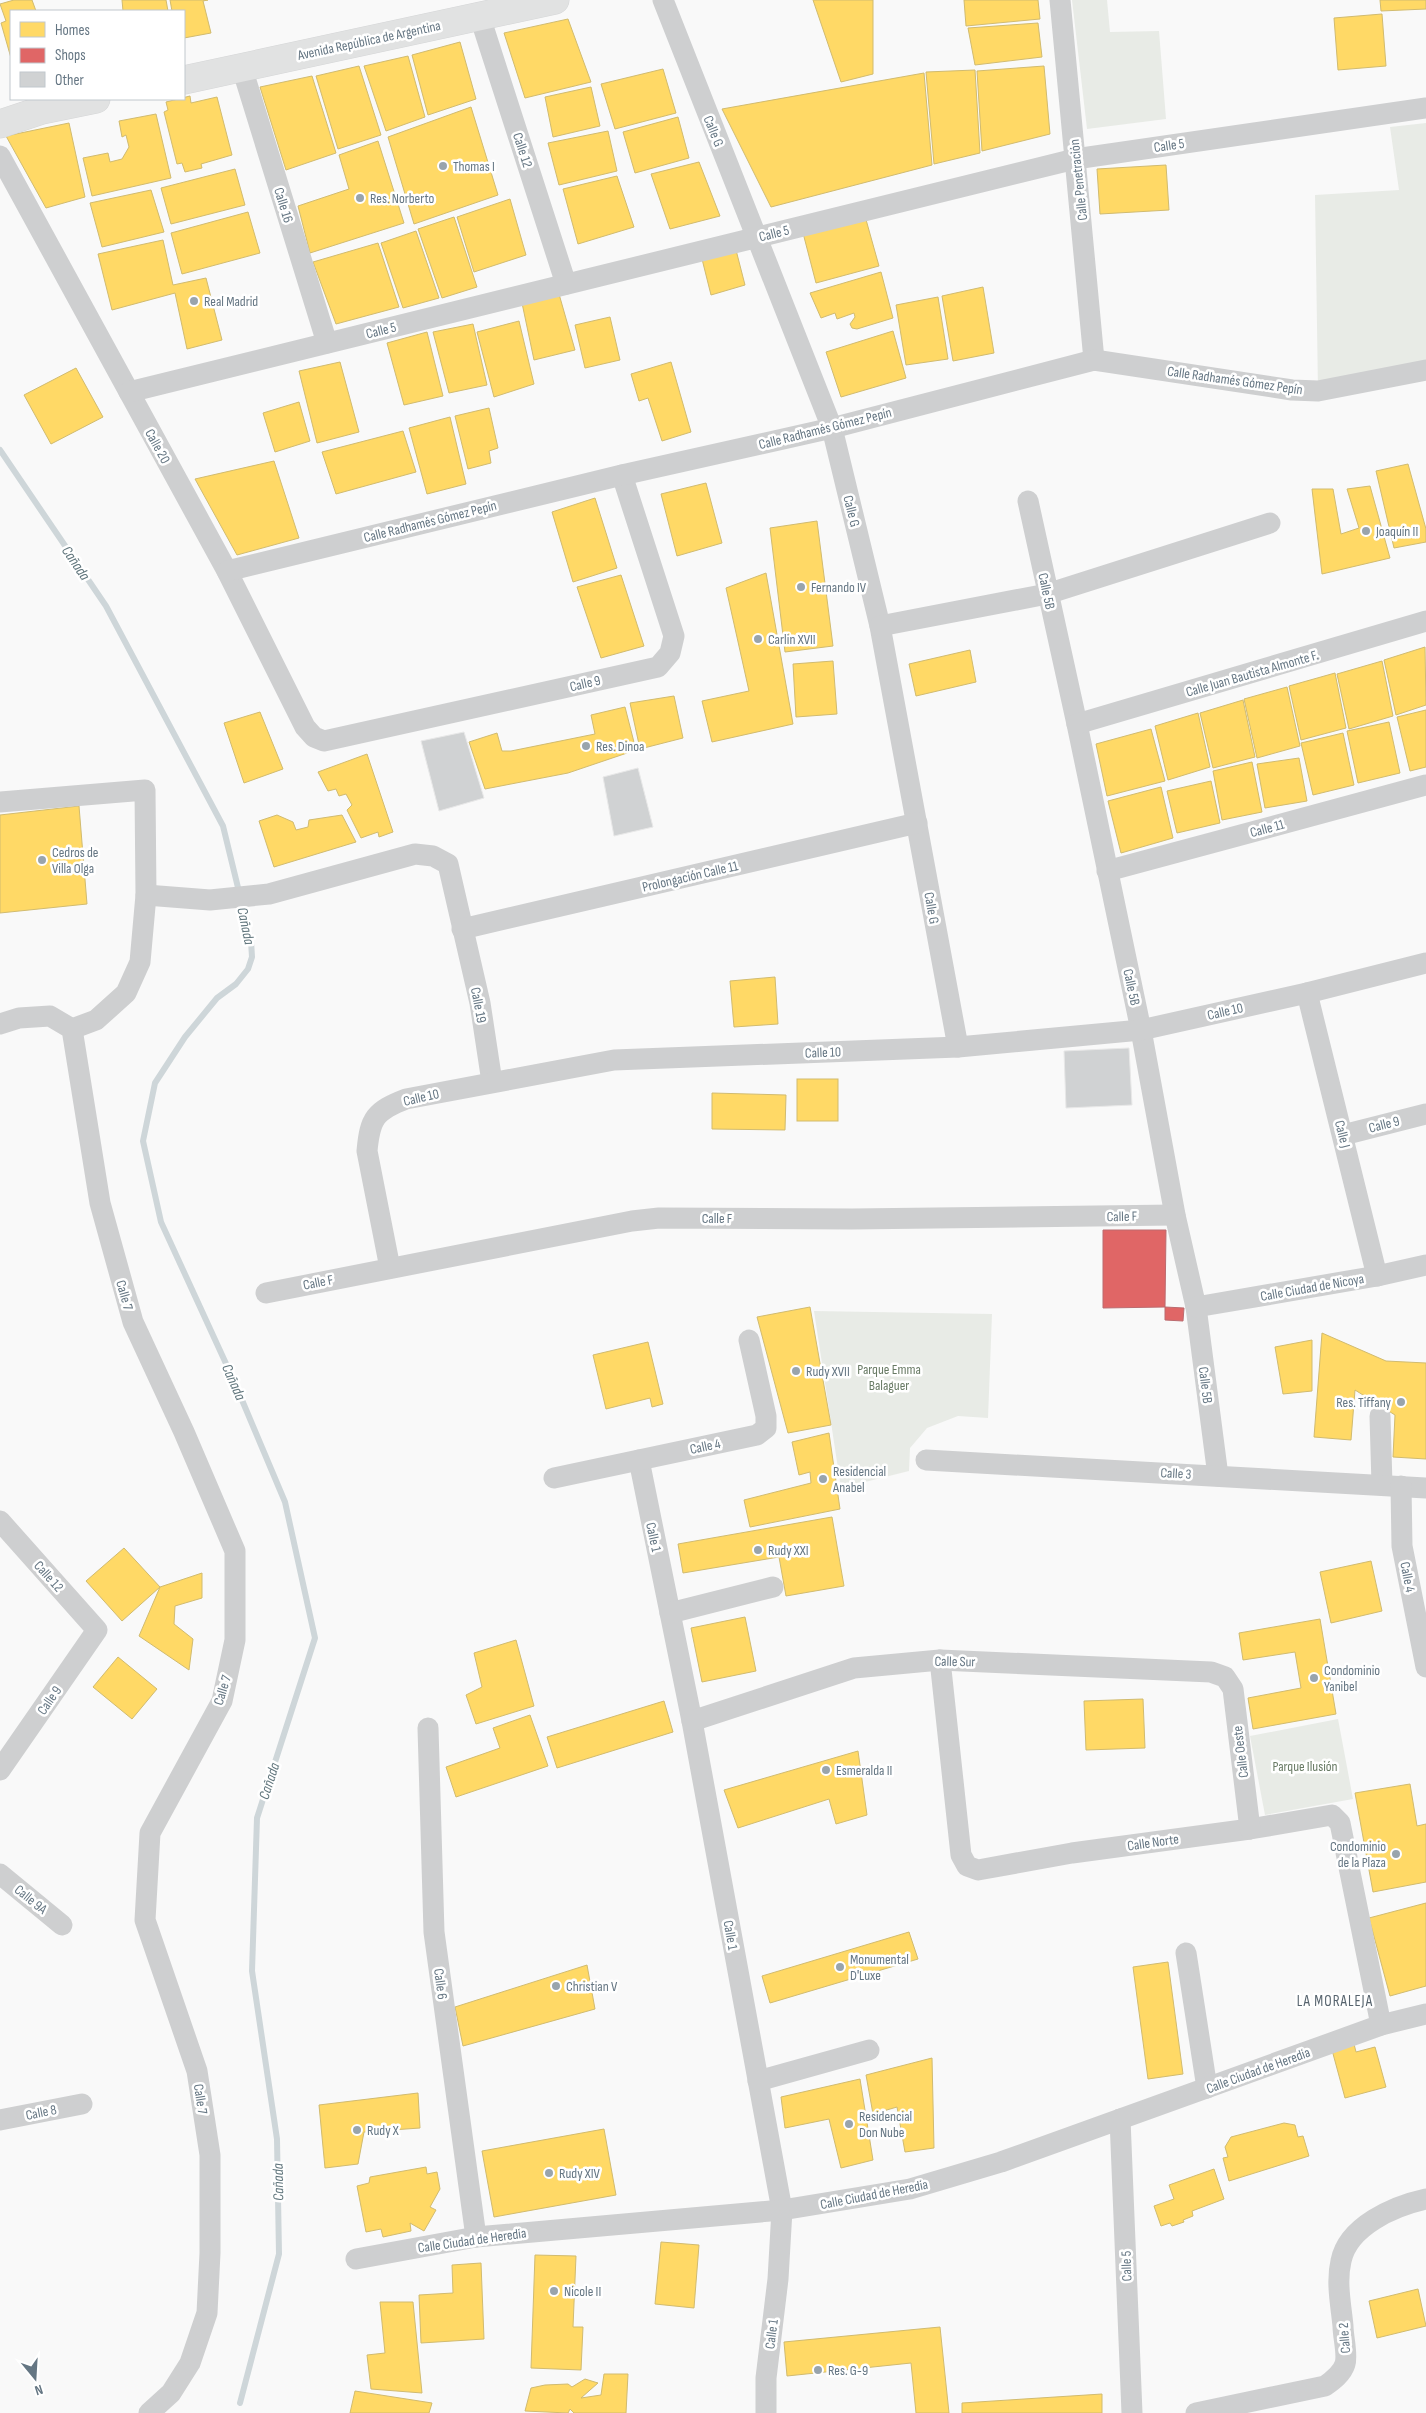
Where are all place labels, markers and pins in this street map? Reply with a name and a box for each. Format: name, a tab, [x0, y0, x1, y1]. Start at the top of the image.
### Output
place label: Thomas I	[453, 158, 495, 175]
marker: Thomas I	[437, 160, 449, 172]
place label: Res. Norberto	[370, 190, 435, 207]
marker: Res. Norberto	[354, 192, 366, 204]
place label: Real Madrid	[204, 293, 258, 310]
marker: Real Madrid	[188, 295, 200, 307]
place label: Joaquín II	[1375, 523, 1418, 540]
marker: Joaquín II	[1360, 525, 1372, 537]
place label: Fernando IV	[811, 579, 867, 596]
marker: Fernando IV	[795, 581, 807, 593]
place label: Carlin XVII	[768, 631, 816, 648]
marker: Carlin XVII	[752, 633, 764, 645]
place label: Res. Dinoa	[596, 738, 645, 755]
marker: Res. Dinoa	[580, 740, 592, 752]
place label: Cedros de Villa Olga	[52, 844, 98, 877]
marker: Cedros de Villa Olga	[36, 854, 48, 866]
place label: Rudy XVII	[806, 1363, 850, 1380]
marker: Rudy XVII	[790, 1365, 802, 1377]
place label: Res. Tiffany	[1336, 1394, 1392, 1411]
marker: Res. Tiffany	[1395, 1396, 1407, 1408]
place label: Residencial Anabel	[832, 1463, 886, 1496]
marker: Residencial Anabel	[817, 1473, 829, 1485]
place label: Rudy XXI	[768, 1542, 809, 1559]
marker: Rudy XXI	[752, 1544, 764, 1556]
place label: Condominio Yanibel	[1324, 1662, 1380, 1695]
marker: Condominio Yanibel	[1308, 1672, 1320, 1684]
place label: Esmeralda II	[836, 1762, 892, 1779]
marker: Esmeralda II	[820, 1764, 832, 1776]
place label: Condominio de la Plaza	[1330, 1838, 1386, 1871]
marker: Condominio de la Plaza	[1390, 1848, 1402, 1860]
place label: Monumental D'Luxe	[850, 1951, 909, 1984]
marker: Monumental D'Luxe	[834, 1961, 846, 1973]
place label: Christian V	[566, 1978, 618, 1995]
marker: Christian V	[550, 1980, 562, 1992]
place label: Residencial Don Nube	[859, 2108, 912, 2141]
marker: Residencial Don Nube	[843, 2118, 855, 2130]
place label: Rudy X	[367, 2122, 399, 2139]
marker: Rudy X	[351, 2124, 363, 2136]
place label: Rudy XIV	[559, 2165, 601, 2182]
marker: Rudy XIV	[543, 2167, 555, 2179]
place label: Nicole II	[564, 2283, 601, 2300]
marker: Nicole II	[548, 2285, 560, 2297]
place label: Res. G-9	[828, 2362, 868, 2379]
marker: Res. G-9	[812, 2364, 824, 2376]

